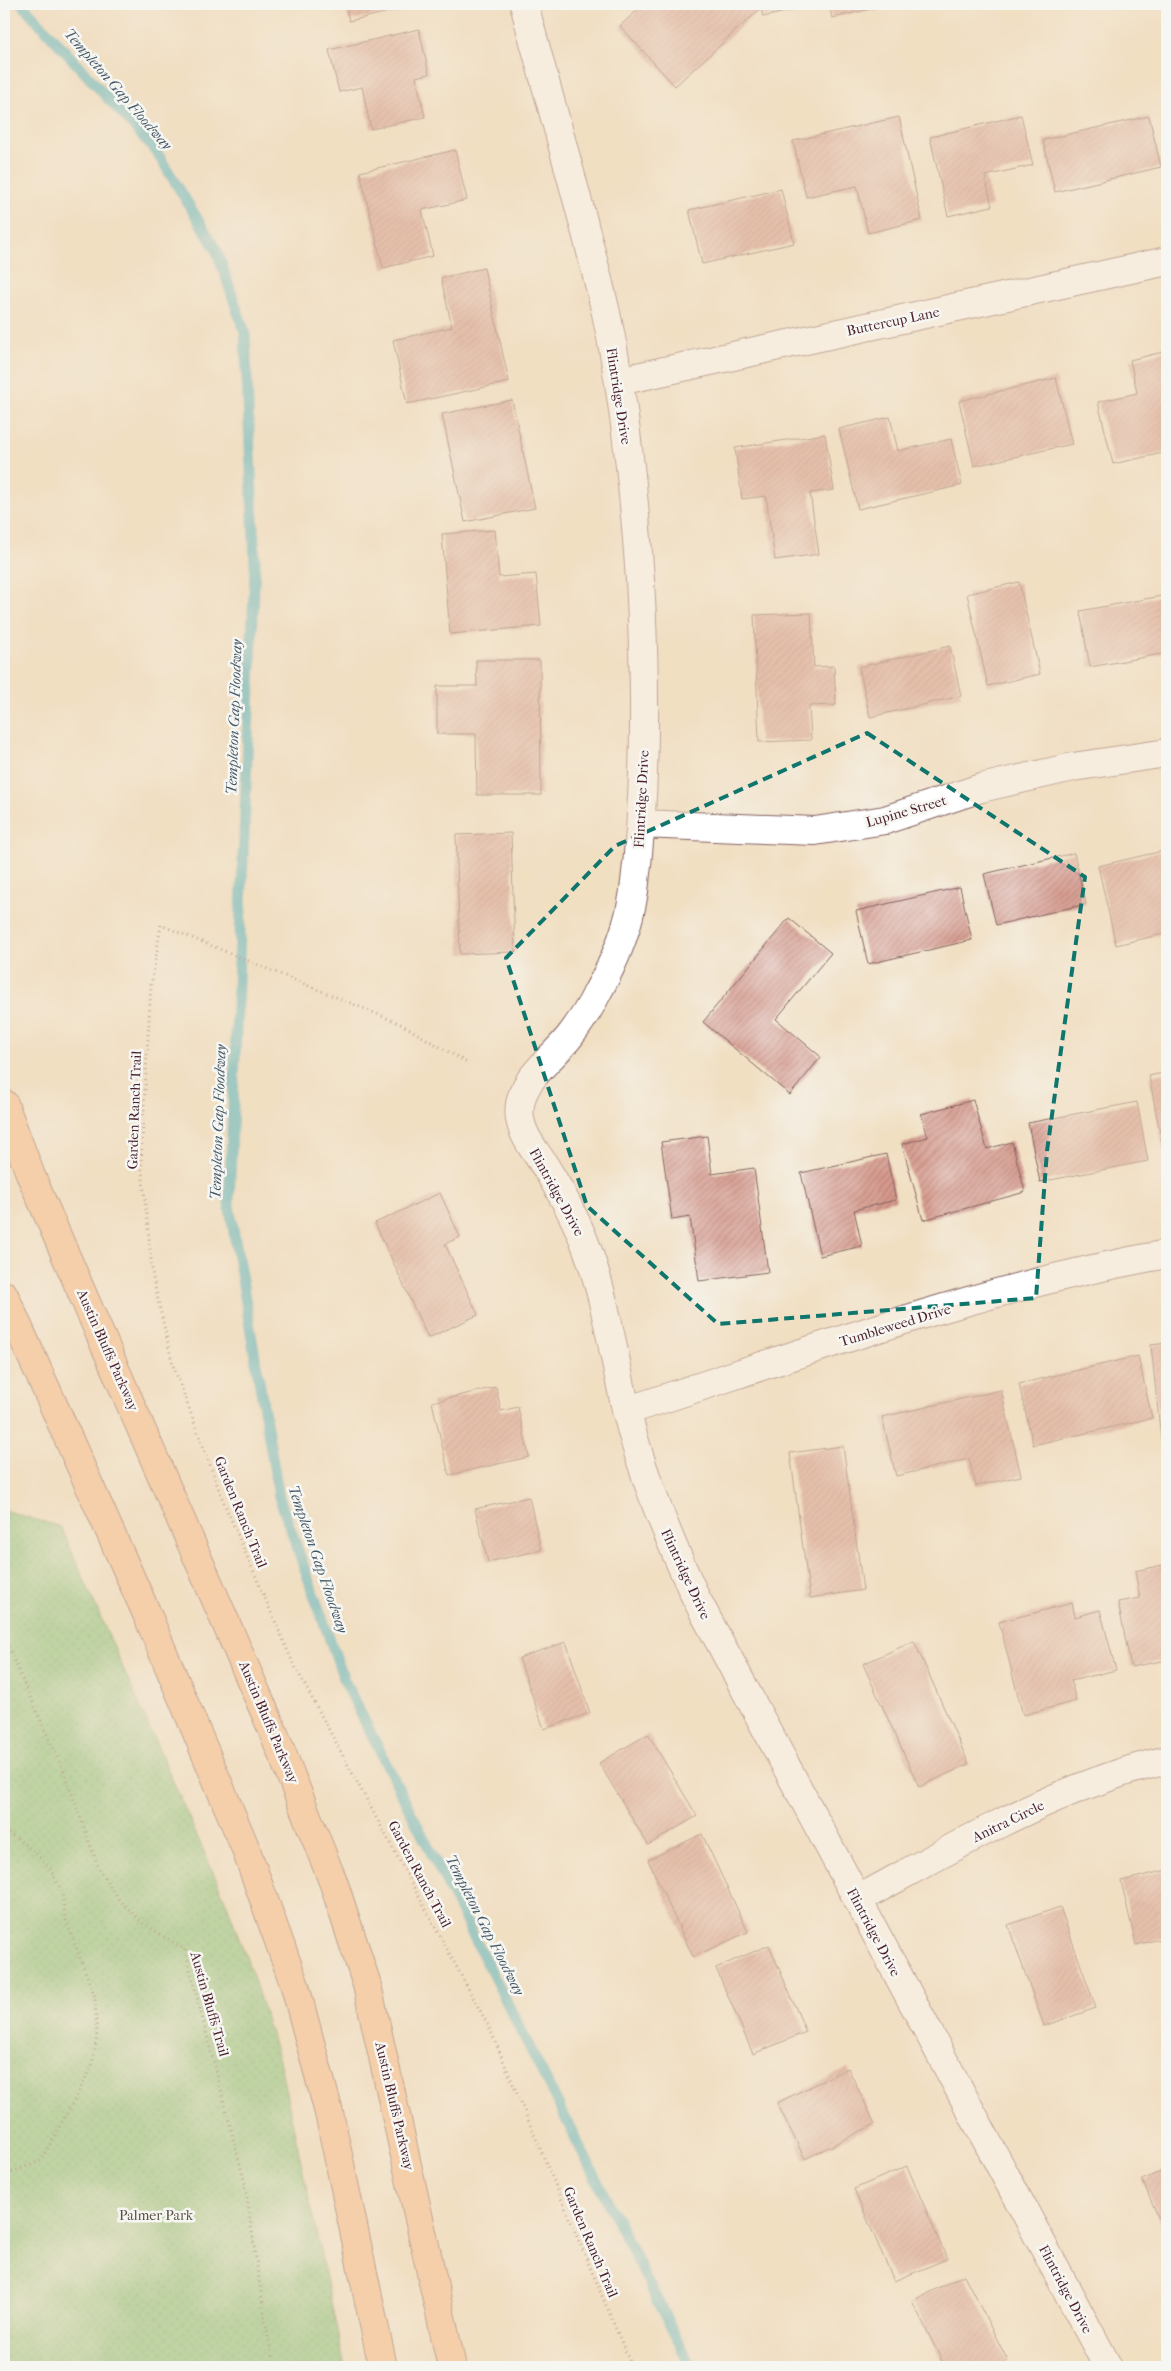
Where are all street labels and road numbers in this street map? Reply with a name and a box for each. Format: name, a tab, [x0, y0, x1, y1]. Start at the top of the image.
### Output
street label: Buttercup Lane	[845, 303, 941, 340]
street label: Flintridge Drive	[602, 346, 635, 446]
street label: Flintridge Drive	[630, 750, 653, 848]
street label: Lupine Street	[864, 792, 948, 831]
street label: Garden Ranch Trail	[124, 1050, 145, 1170]
street label: Flintridge Drive	[525, 1145, 588, 1239]
street label: Austin Bluffs Parkway	[73, 1286, 142, 1414]
street label: Tumbleweed Drive	[838, 1300, 953, 1350]
street label: Garden Ranch Trail	[210, 1454, 271, 1570]
street label: Flintridge Drive	[657, 1526, 714, 1622]
street label: Austin Bluffs Parkway	[235, 1658, 302, 1786]
street label: Anitra Circle	[969, 1797, 1047, 1847]
street label: Garden Ranch Trail	[384, 1818, 455, 1931]
street label: Flintridge Drive	[843, 1885, 904, 1980]
street label: Austin Bluffs Trail	[186, 1949, 233, 2059]
street label: Austin Bluffs Parkway	[371, 2039, 418, 2173]
street label: Garden Ranch Trail	[560, 2184, 622, 2300]
street label: Flintridge Drive	[1035, 2242, 1096, 2337]

